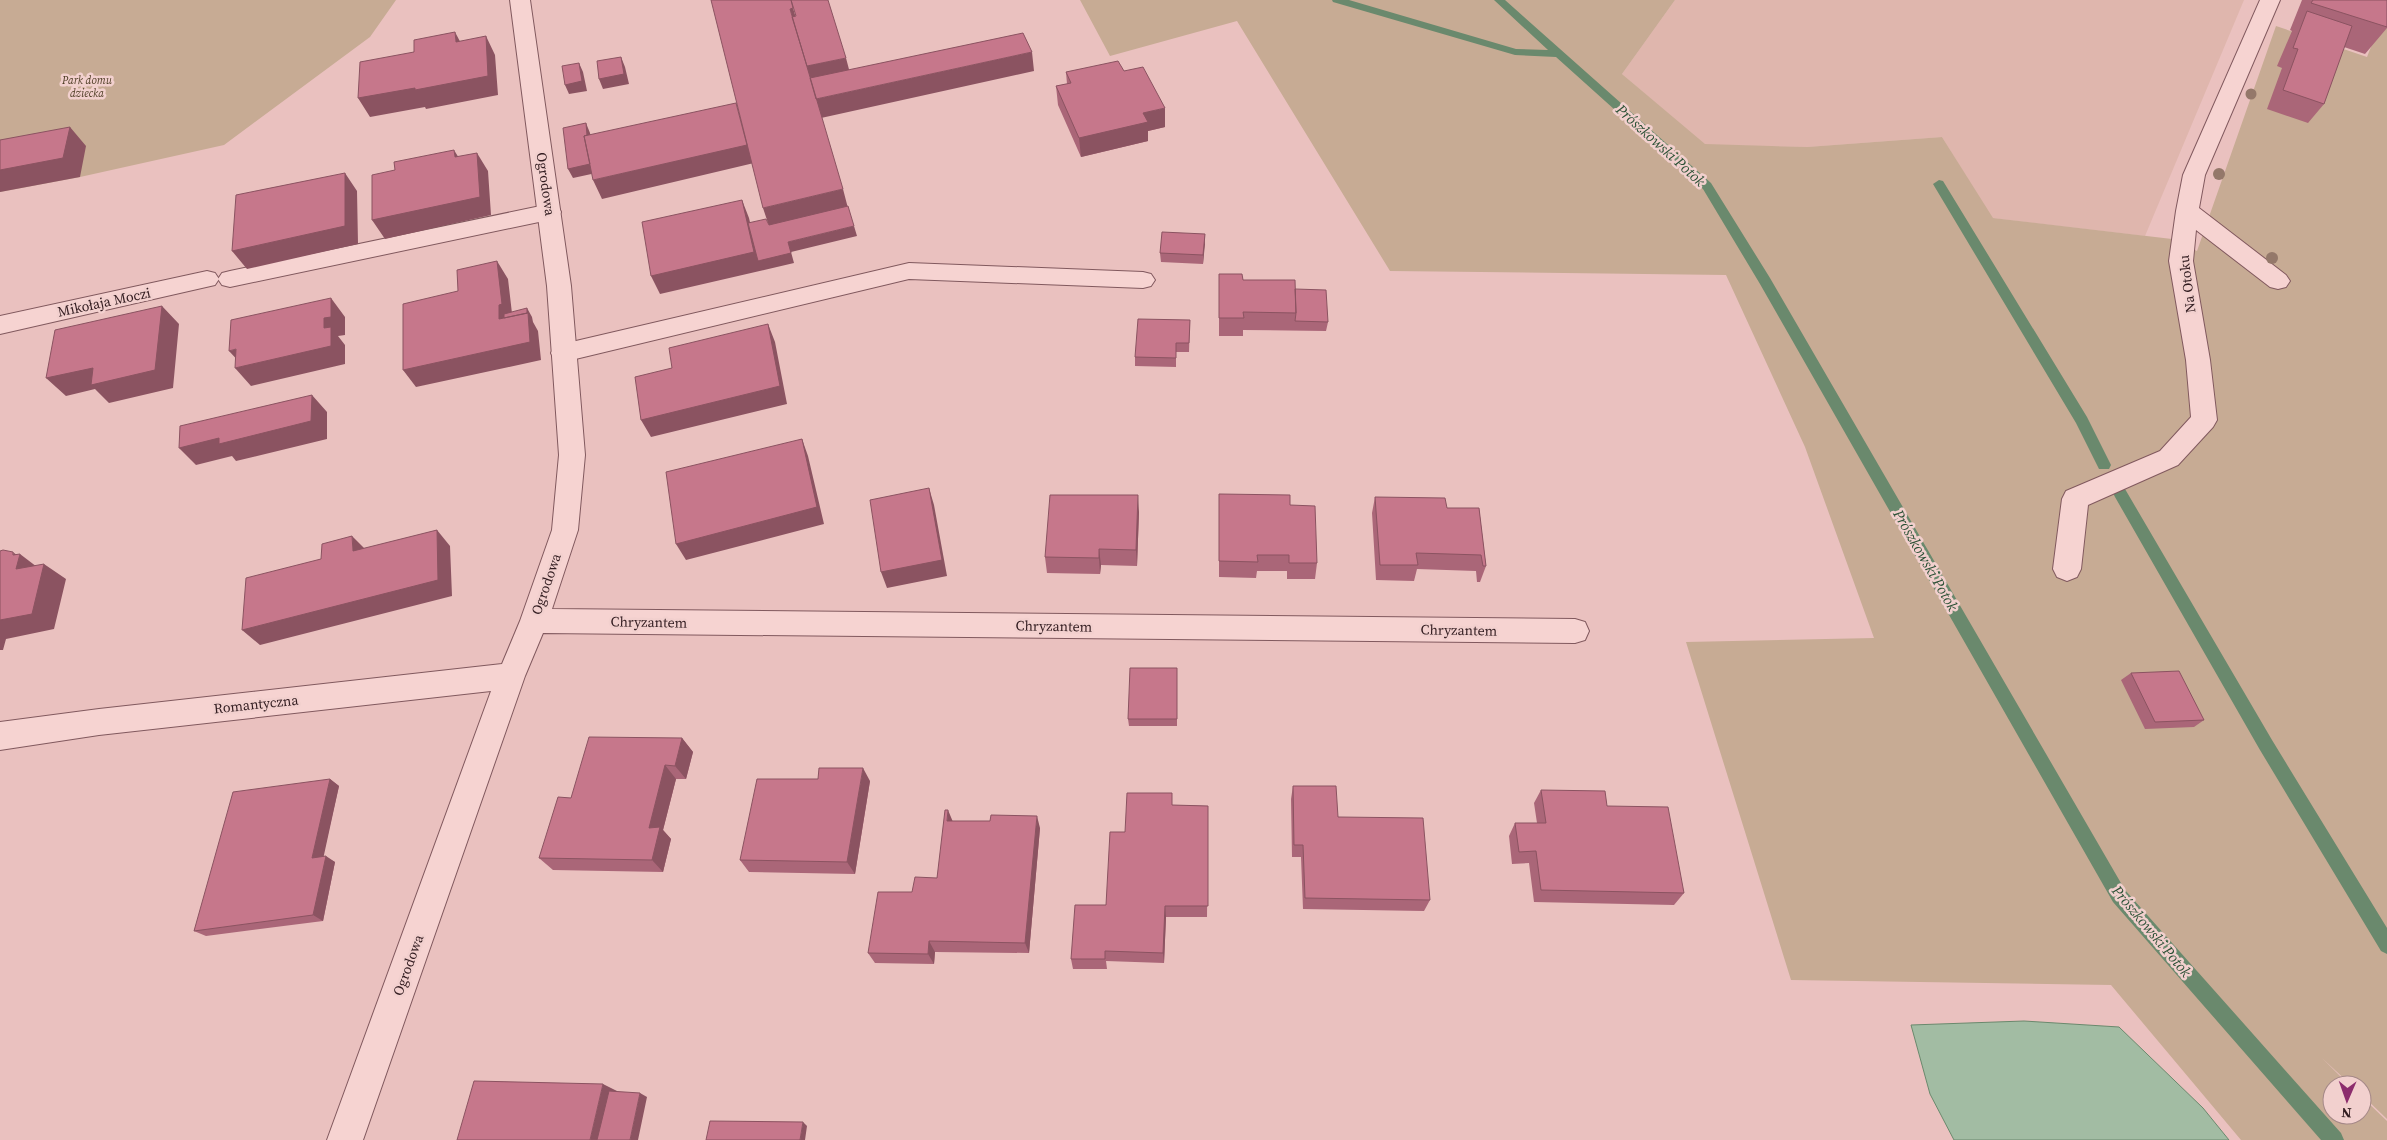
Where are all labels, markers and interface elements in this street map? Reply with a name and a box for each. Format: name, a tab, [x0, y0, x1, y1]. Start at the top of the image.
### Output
park label: Park domu dziecka	[61, 73, 113, 101]
water label: Prószkowski Potok	[1611, 98, 1711, 192]
street label: Ogrodowa	[532, 151, 560, 218]
street label: Na Otoku	[2174, 254, 2200, 314]
street label: Mikołaja Moczi	[56, 282, 152, 322]
water label: Prószkowski Potok	[1888, 505, 1964, 615]
street label: Ogrodowa	[526, 550, 566, 617]
street label: Chryzantem	[611, 611, 688, 633]
street label: Chryzantem	[1016, 615, 1093, 637]
street label: Chryzantem	[1421, 619, 1498, 641]
street label: Romantyczna	[213, 690, 300, 718]
water label: Prószkowski Potok	[2107, 880, 2197, 982]
street label: Ogrodowa	[388, 931, 429, 998]
north arrow	[2322, 1075, 2372, 1125]
text: N	[2341, 1103, 2352, 1123]

